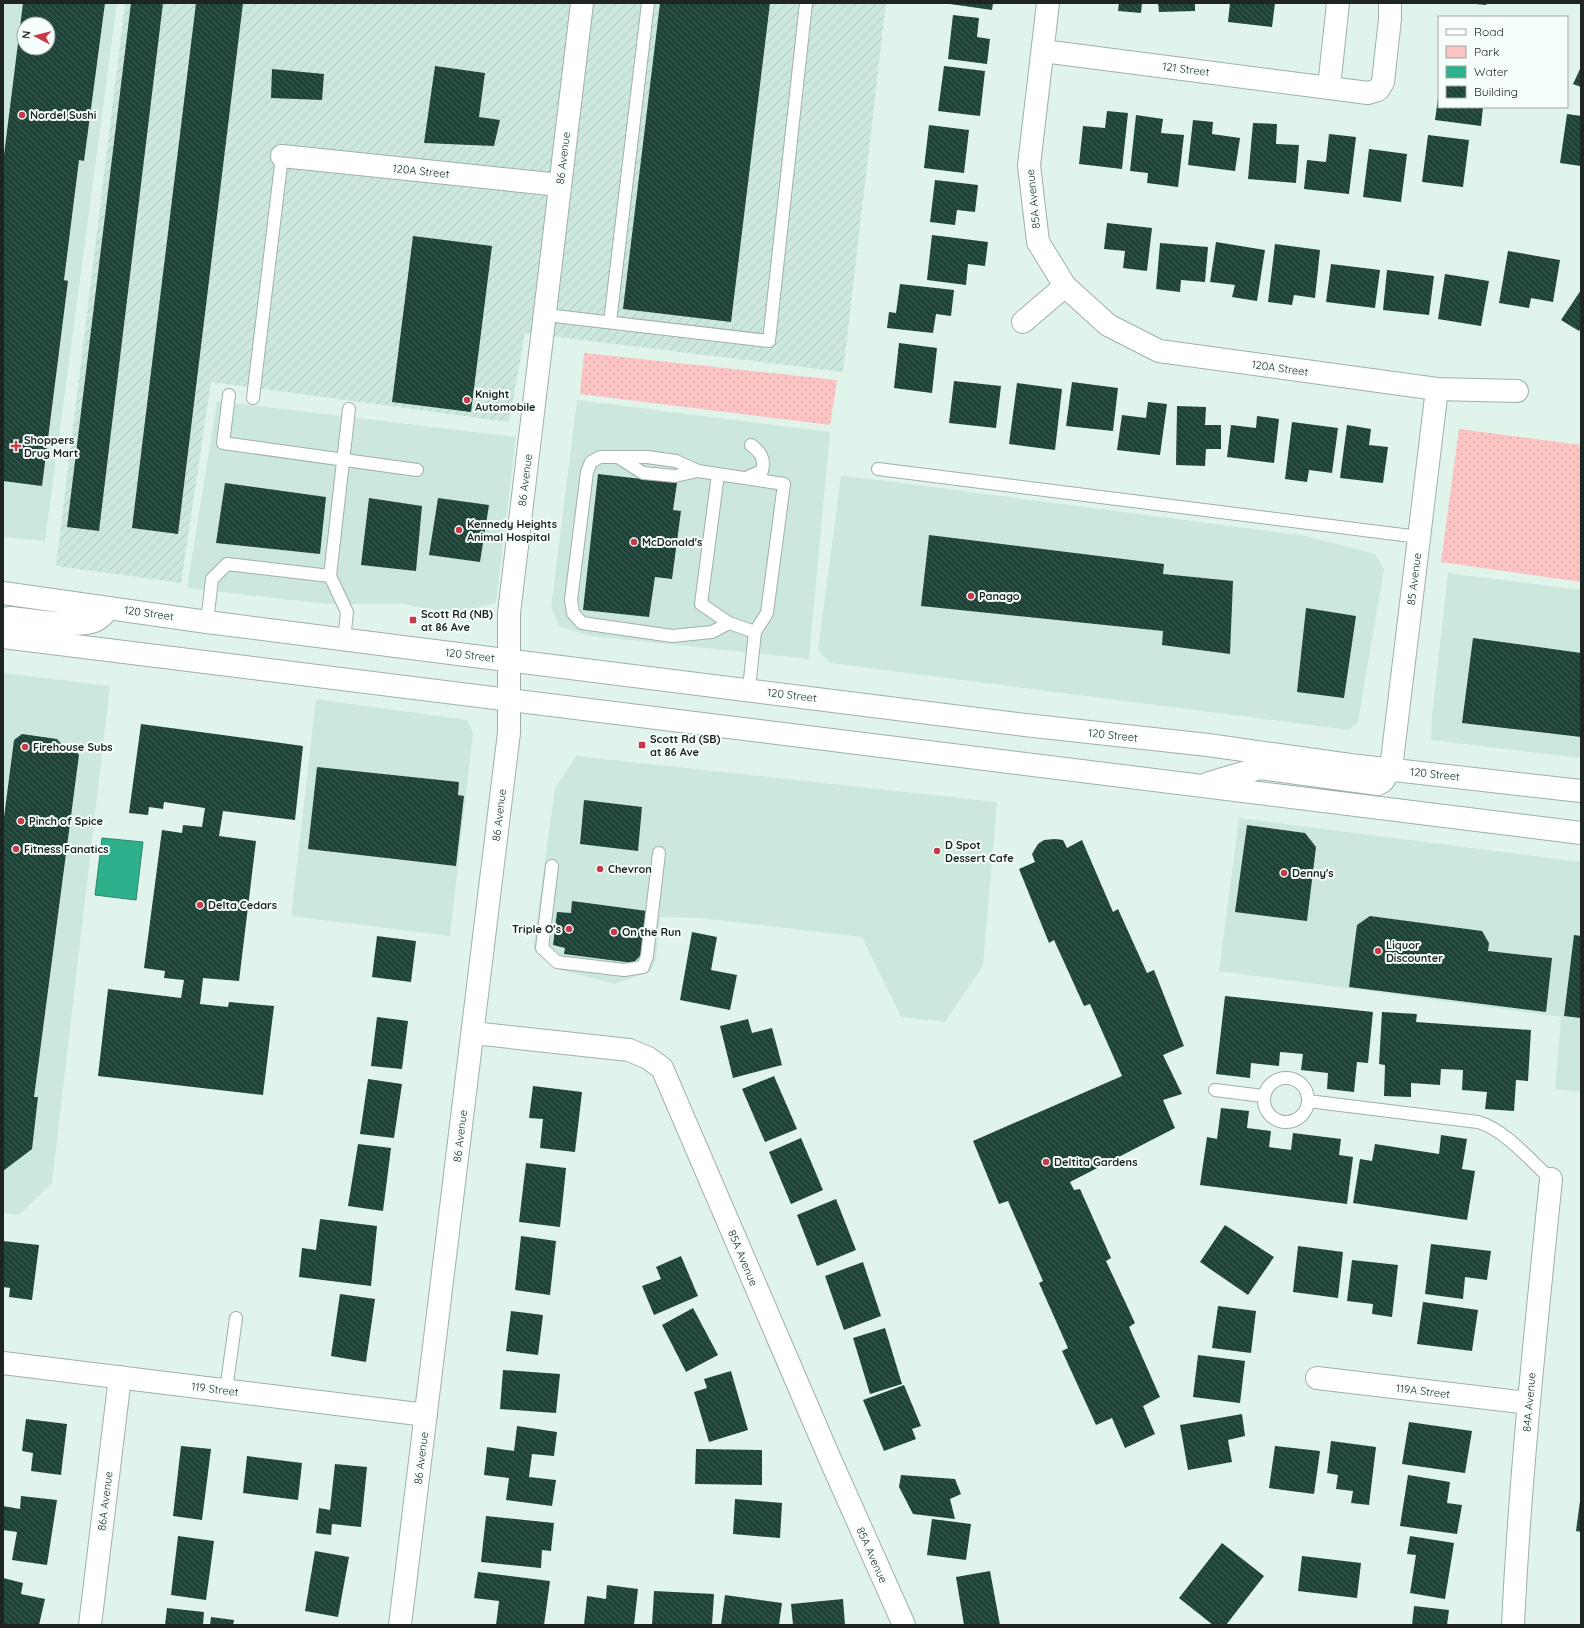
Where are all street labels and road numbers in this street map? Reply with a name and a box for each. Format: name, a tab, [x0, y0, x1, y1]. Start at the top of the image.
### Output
street label: 121 Street	[1162, 59, 1211, 79]
street label: 86 Avenue	[553, 131, 573, 185]
street label: 120A Street	[392, 161, 450, 181]
street label: 85A Avenue	[1023, 169, 1043, 229]
street label: 120A Street	[1251, 357, 1309, 379]
street label: 86 Avenue	[515, 453, 535, 507]
street label: 85 Avenue	[1404, 552, 1424, 606]
street label: 120 Street	[123, 603, 175, 623]
street label: 120 Street	[444, 645, 496, 665]
street label: 120 Street	[766, 685, 818, 705]
street label: 120 Street	[1088, 725, 1139, 745]
street label: 120 Street	[1410, 764, 1461, 784]
street label: 86 Avenue	[489, 788, 509, 842]
street label: 86 Avenue	[450, 1109, 470, 1163]
street label: 85A Avenue	[725, 1228, 761, 1288]
street label: 84A Avenue	[1519, 1372, 1539, 1432]
street label: 119 Street	[191, 1379, 240, 1399]
street label: 119A Street	[1395, 1381, 1451, 1401]
street label: 86 Avenue	[411, 1431, 431, 1485]
street label: 86A Avenue	[94, 1471, 116, 1531]
street label: 85A Avenue	[853, 1525, 891, 1585]

